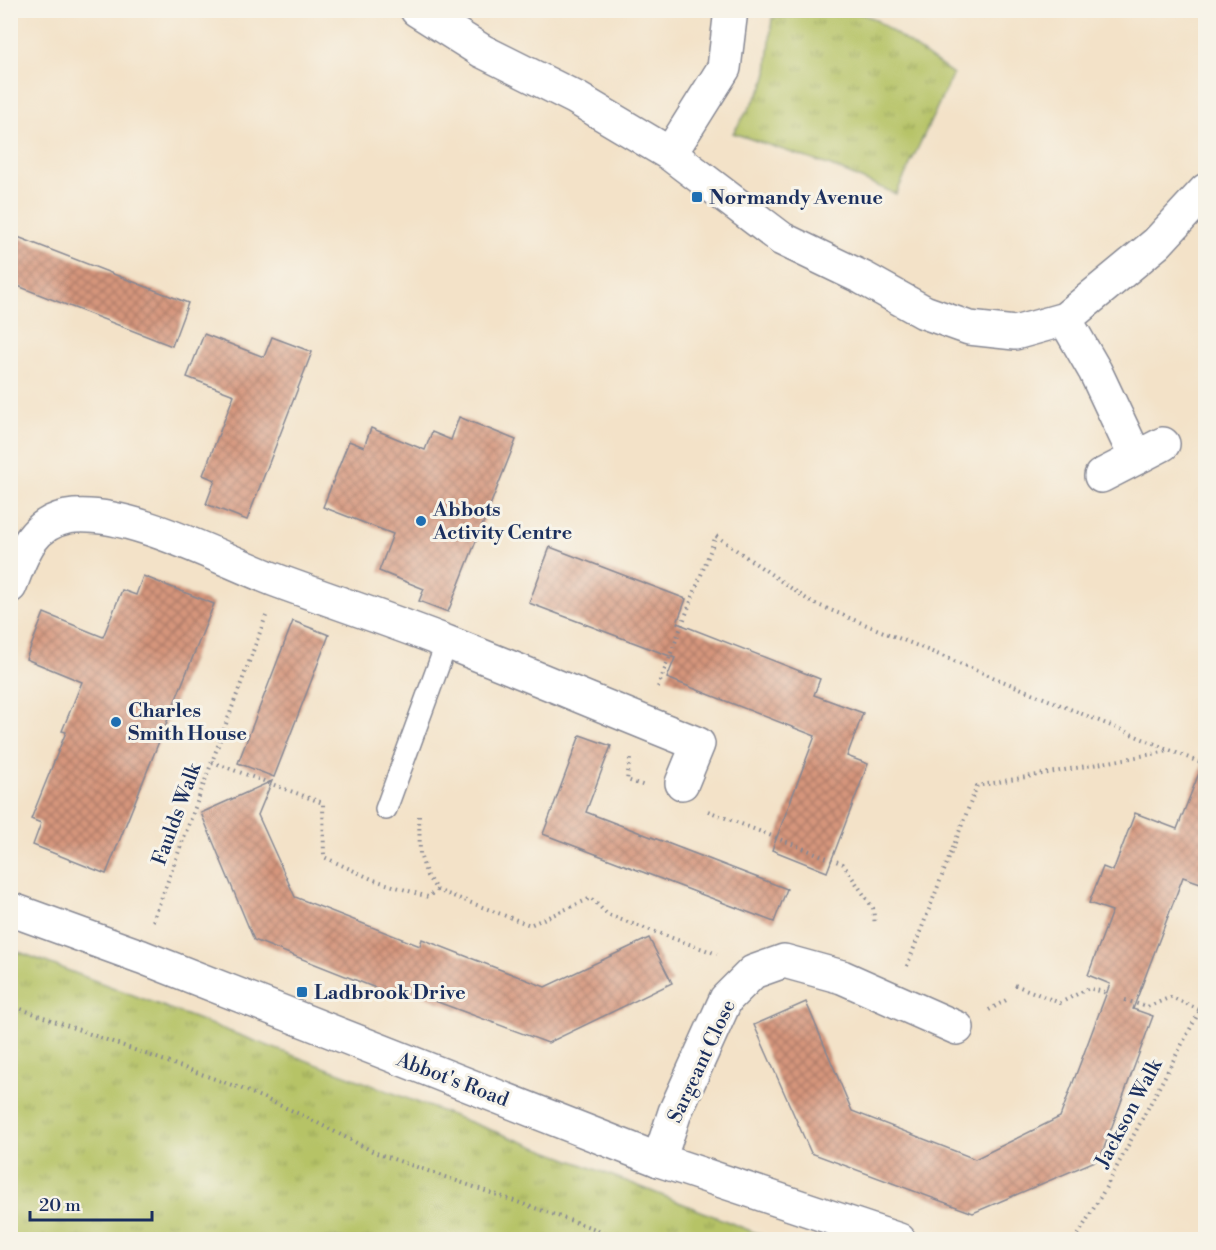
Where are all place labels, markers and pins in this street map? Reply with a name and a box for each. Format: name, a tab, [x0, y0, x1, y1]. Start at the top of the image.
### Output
place label: Normandy Avenue	[709, 186, 883, 211]
marker: Normandy Avenue	[690, 190, 704, 204]
place label: Abbots Activity Centre	[432, 498, 573, 546]
marker: Abbots Activity Centre	[414, 514, 428, 528]
place label: Charles Smith House	[128, 699, 247, 747]
marker: Charles Smith House	[109, 715, 123, 729]
place label: Ladbrook Drive	[314, 981, 466, 1006]
marker: Ladbrook Drive	[295, 985, 309, 999]

